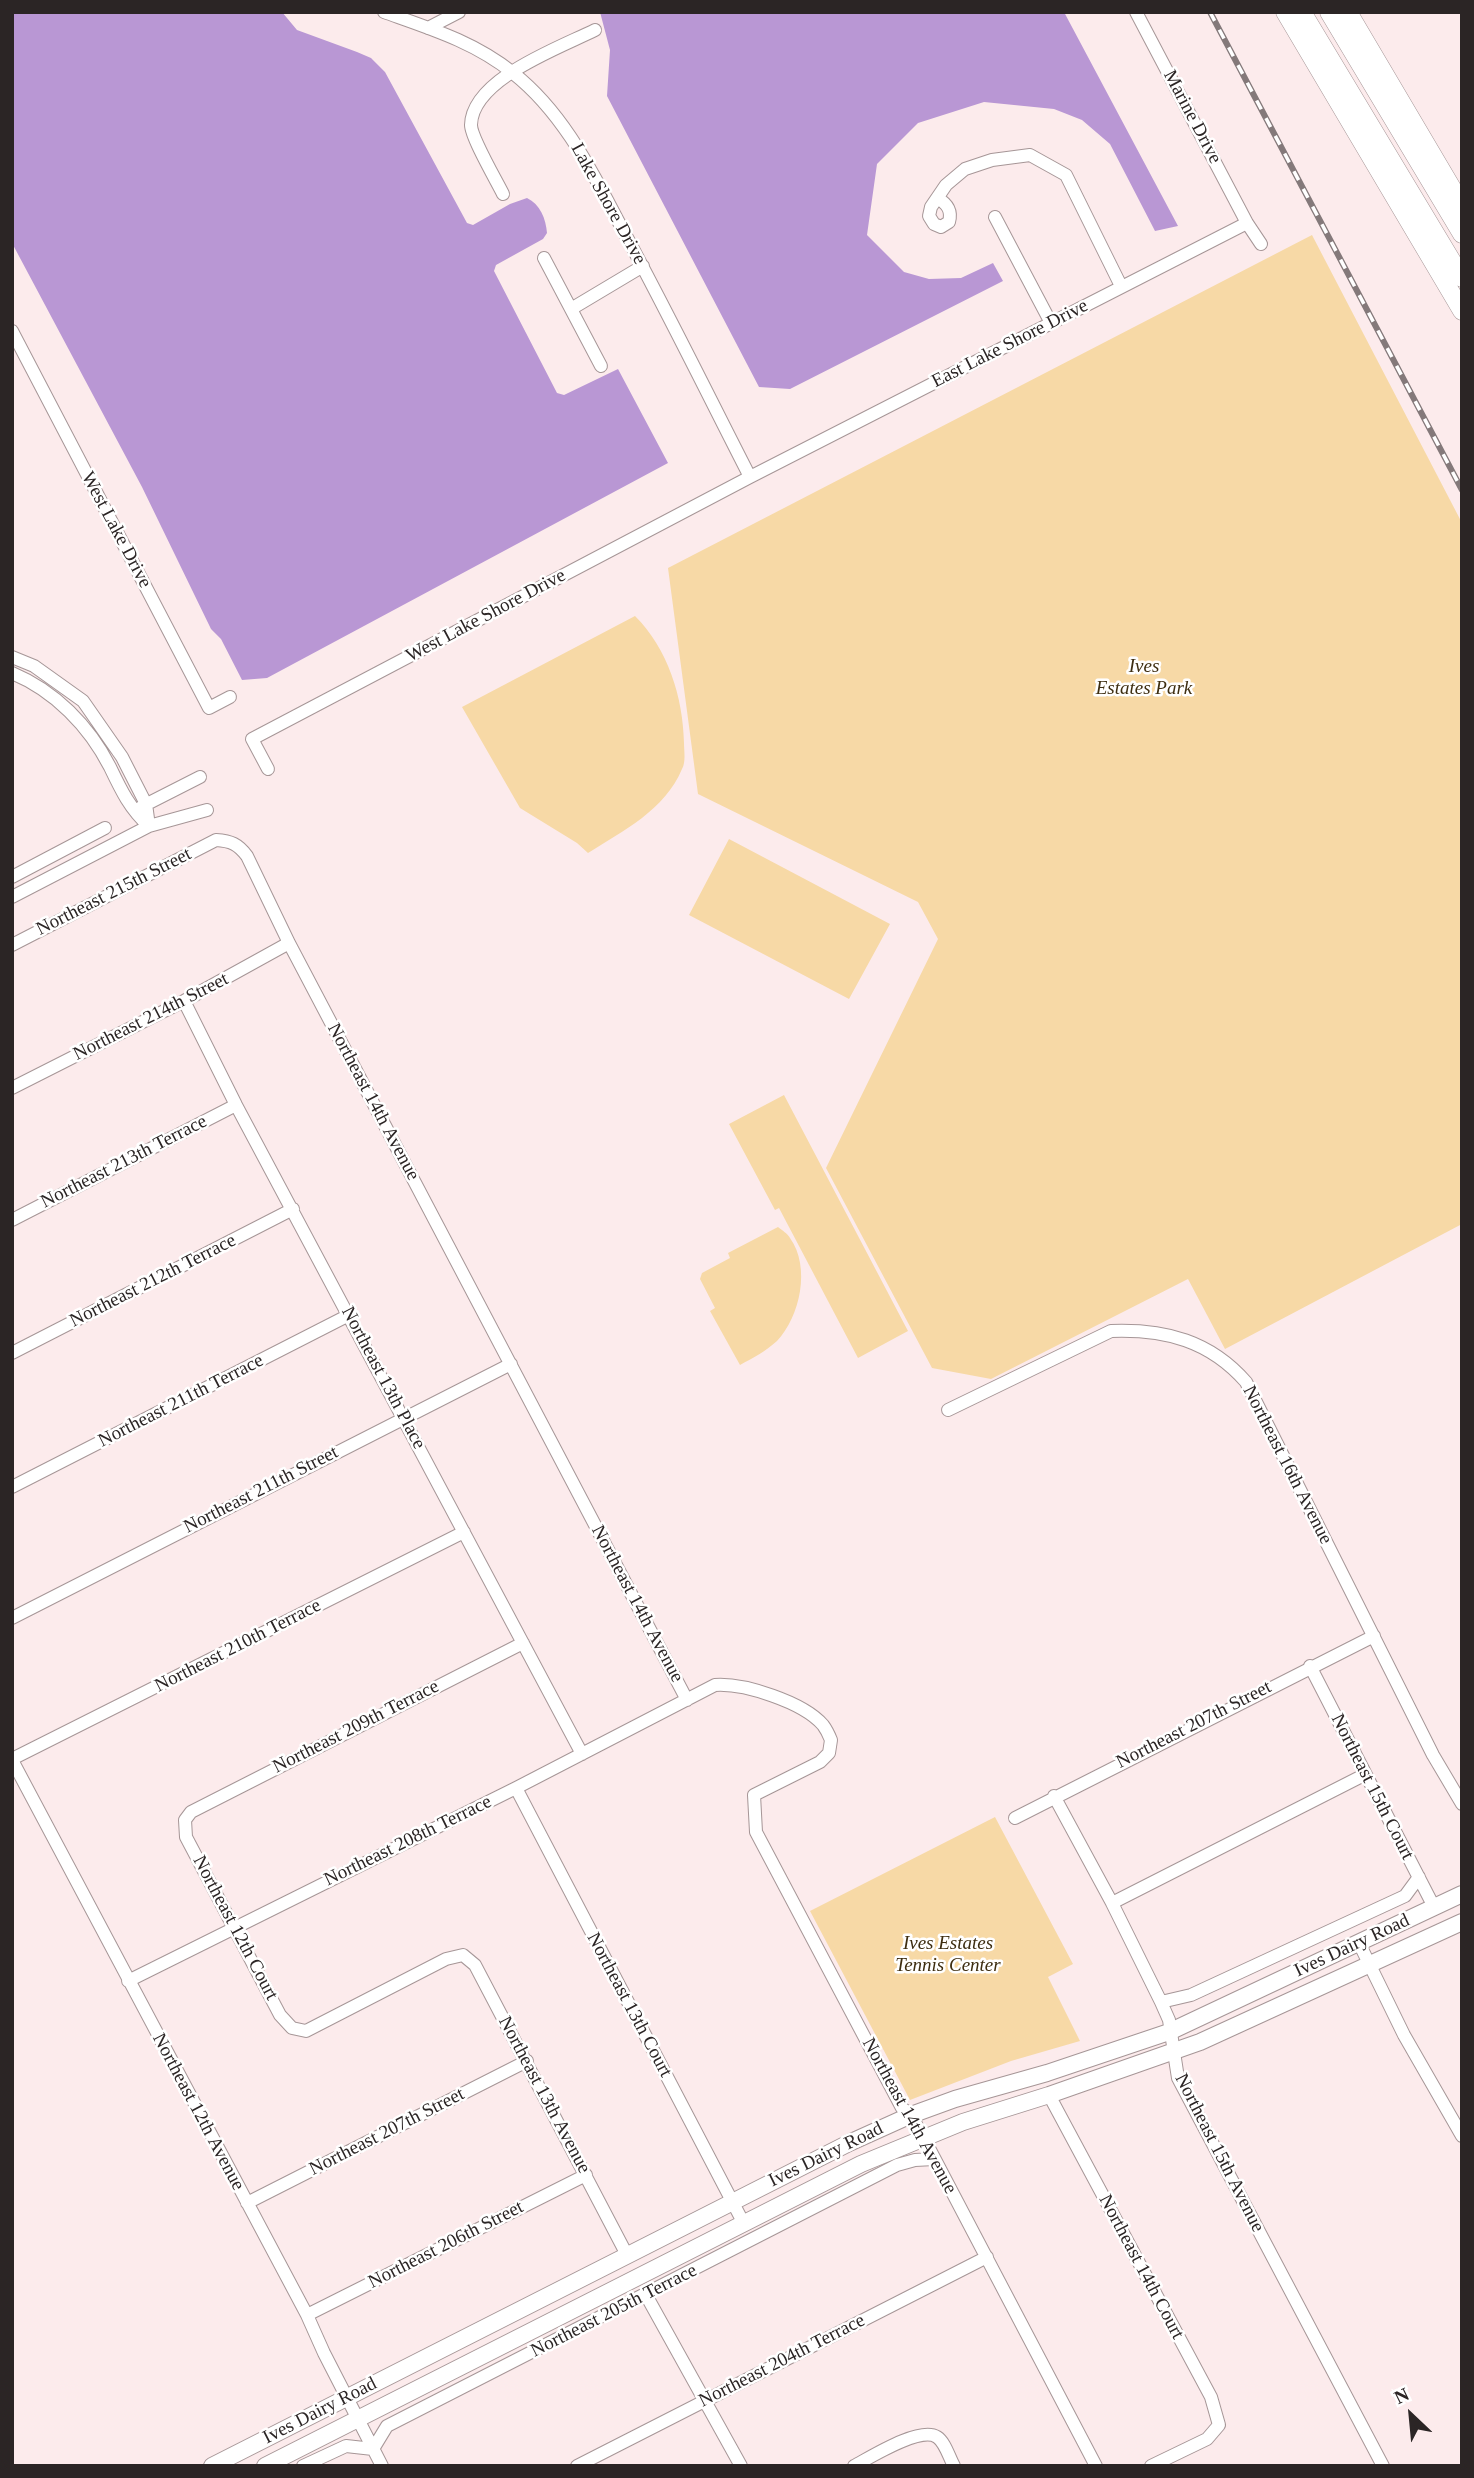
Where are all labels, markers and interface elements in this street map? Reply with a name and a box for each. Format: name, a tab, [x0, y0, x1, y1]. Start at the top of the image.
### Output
street label: Marine Drive	[1158, 66, 1226, 168]
street label: Lake Shore Drive	[565, 139, 651, 269]
street label: East Lake Shore Drive	[928, 295, 1092, 393]
street label: West Lake Drive	[76, 468, 156, 592]
street label: West Lake Shore Drive	[402, 564, 570, 668]
park label: Ives Estates Park	[1096, 656, 1192, 700]
street label: Northeast 215th Street	[33, 843, 195, 941]
street label: Northeast 214th Street	[70, 968, 232, 1066]
street label: Northeast 14th Avenue	[322, 1019, 424, 1185]
street label: Northeast 213th Terrace	[37, 1110, 211, 1214]
street label: Northeast 212th Terrace	[66, 1229, 240, 1333]
street label: Northeast 13th Place	[336, 1303, 430, 1453]
street label: Northeast 211th Terrace	[94, 1349, 268, 1453]
street label: Northeast 16th Avenue	[1237, 1382, 1337, 1548]
street label: Northeast 211th Street	[180, 1441, 342, 1539]
street label: Northeast 14th Avenue	[586, 1521, 688, 1687]
street label: Northeast 210th Terrace	[151, 1594, 325, 1698]
street label: Northeast 209th Terrace	[269, 1675, 443, 1779]
street label: Northeast 207th Street	[1113, 1676, 1275, 1774]
street label: Northeast 15th Court	[1325, 1710, 1419, 1864]
street label: Northeast 208th Terrace	[321, 1791, 495, 1891]
street label: Northeast 12th Court	[187, 1852, 283, 2004]
street label: Ives Dairy Road	[1291, 1909, 1413, 1983]
street label: Northeast 13th Court	[581, 1929, 677, 2081]
park label: Ives Estates Tennis Center	[895, 1933, 1001, 1977]
street label: Northeast 13th Avenue	[493, 2012, 595, 2178]
street label: Northeast 12th Avenue	[147, 2029, 249, 2195]
street label: Northeast 14th Avenue	[857, 2034, 961, 2198]
street label: Northeast 15th Avenue	[1169, 2070, 1269, 2236]
street label: Northeast 207th Street	[306, 2083, 468, 2181]
street label: Ives Dairy Road	[765, 2117, 887, 2193]
street label: Northeast 14th Court	[1093, 2191, 1189, 2343]
street label: Northeast 206th Street	[365, 2196, 527, 2294]
street label: Northeast 205th Terrace	[527, 2259, 701, 2363]
street label: Northeast 204th Terrace	[695, 2309, 869, 2413]
street label: Ives Dairy Road	[259, 2373, 381, 2449]
north arrow	[1376, 2380, 1446, 2450]
text: N	[1391, 2383, 1412, 2408]

